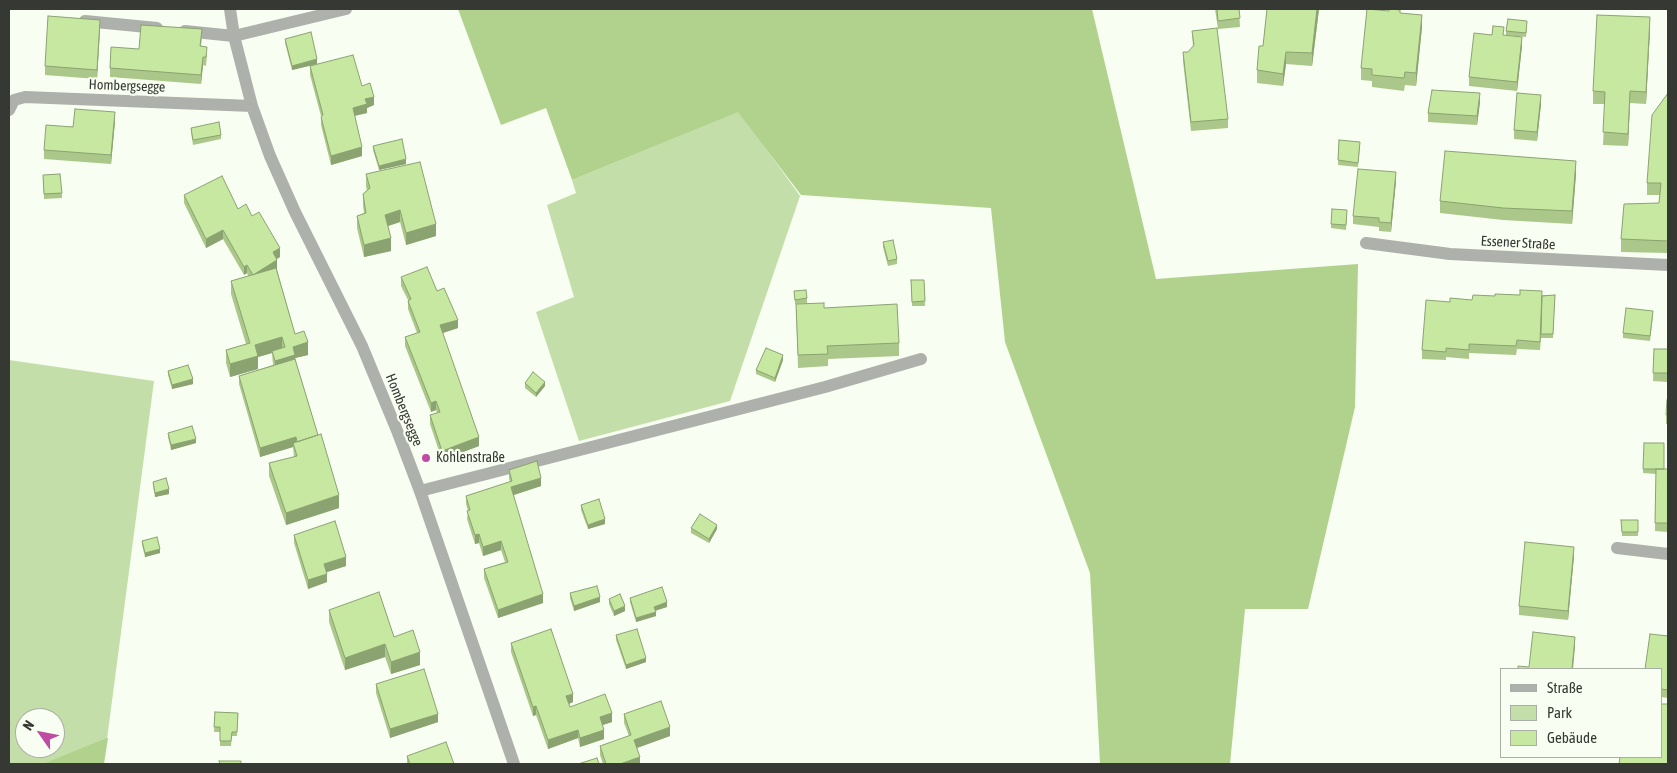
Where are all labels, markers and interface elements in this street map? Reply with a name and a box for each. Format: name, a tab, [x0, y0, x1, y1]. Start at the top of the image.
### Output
street label: Hombergsegge	[88, 76, 166, 96]
street label: Essener Straße	[1480, 233, 1556, 253]
street label: Hombergsegge	[382, 371, 426, 449]
place label: Kohlenstraße	[436, 450, 505, 466]
marker: Kohlenstraße	[420, 452, 432, 464]
legend	[1500, 668, 1662, 758]
text: Straße	[1547, 679, 1583, 696]
text: Park	[1547, 704, 1572, 721]
north arrow	[15, 708, 65, 758]
text: N	[19, 718, 37, 733]
text: Gebäude	[1547, 729, 1597, 746]

